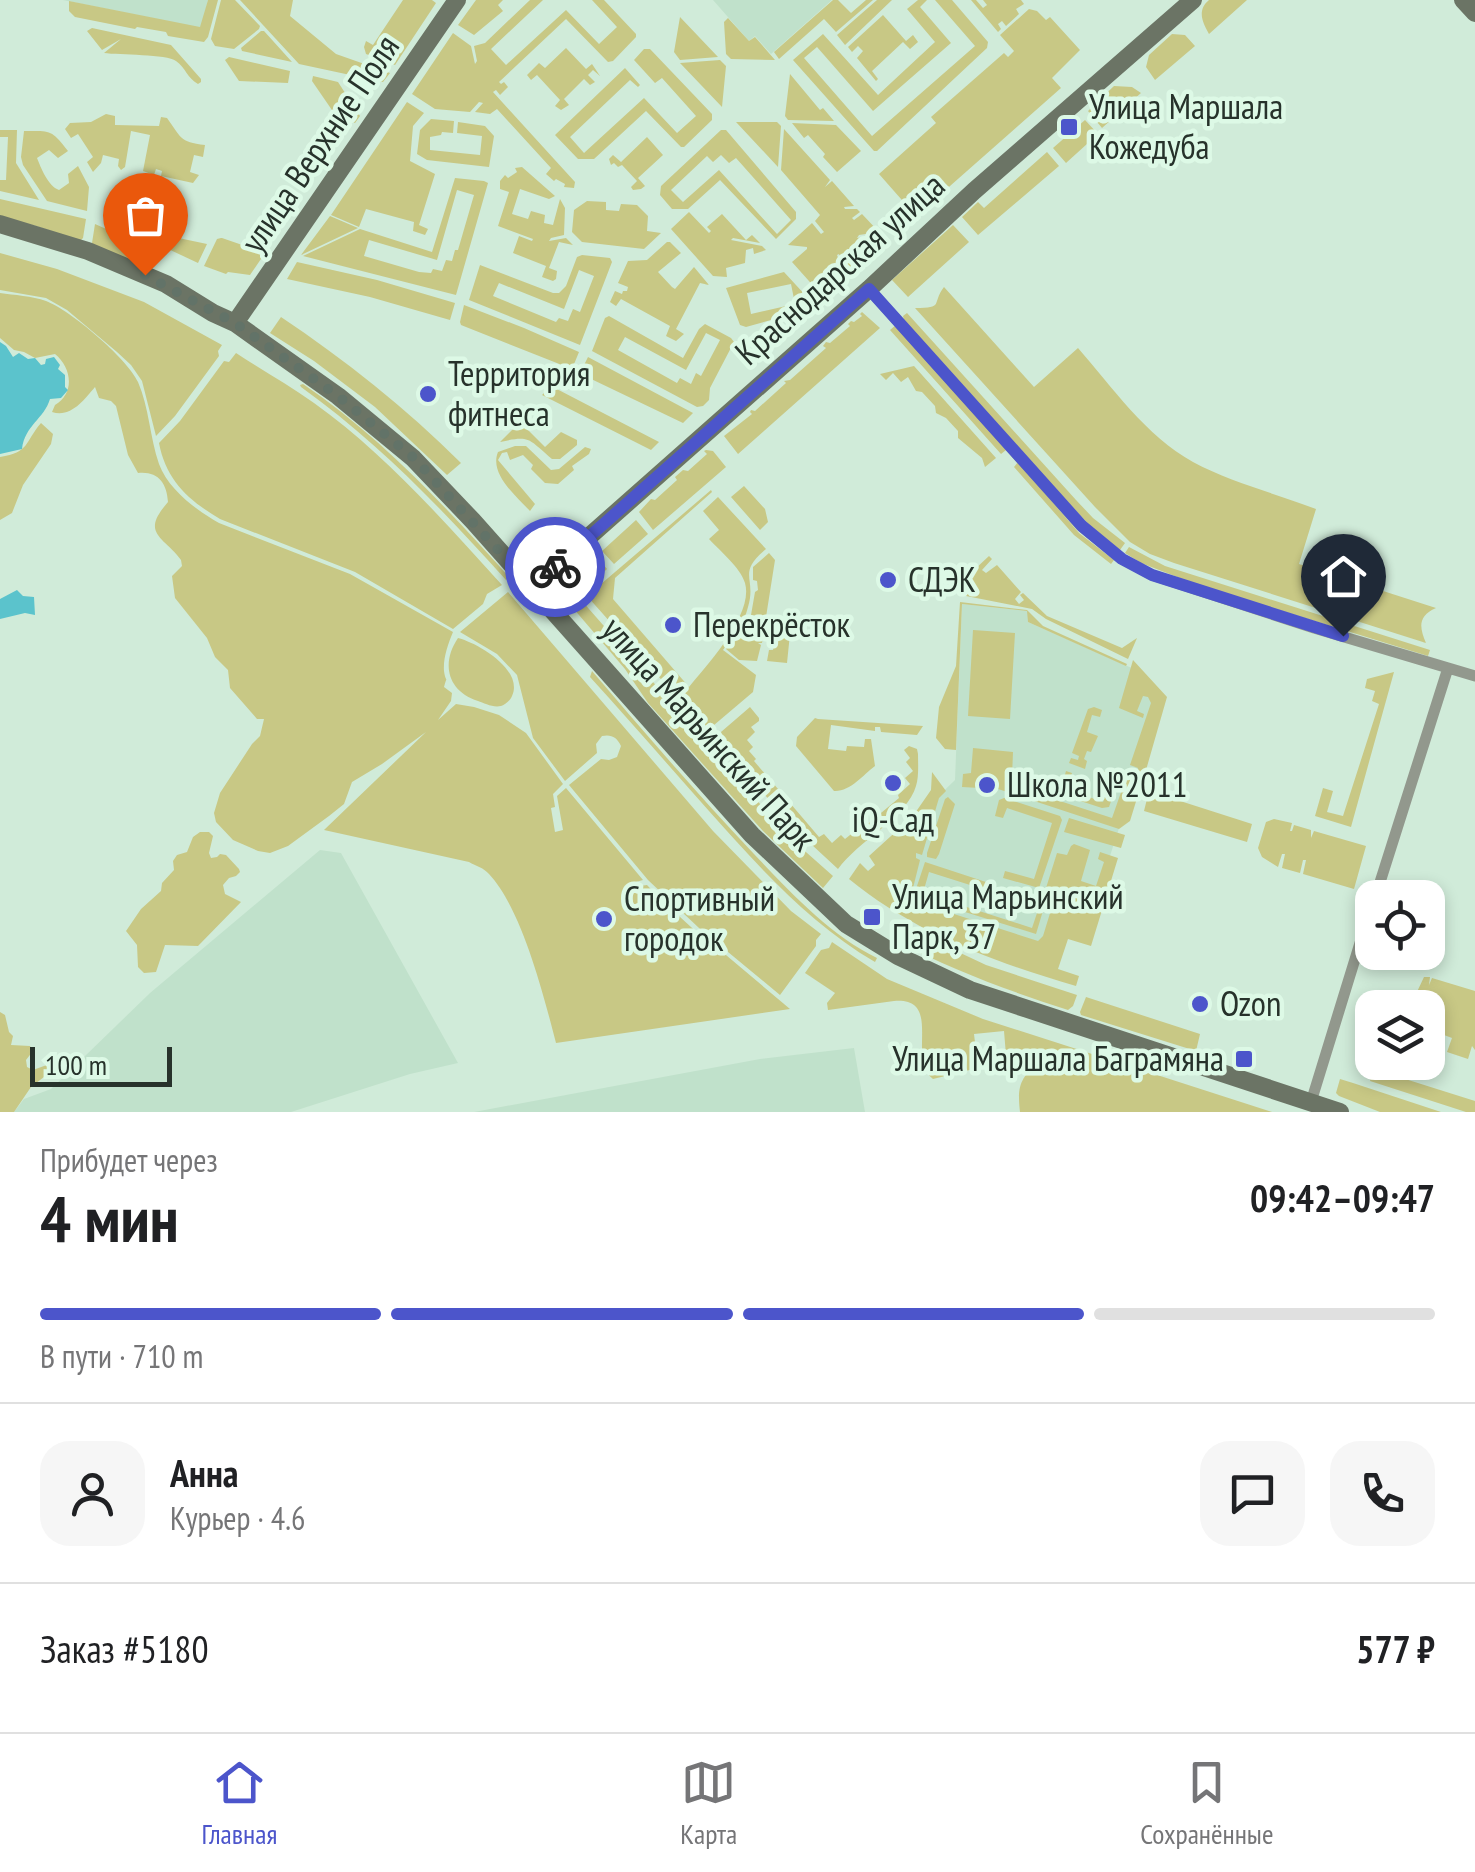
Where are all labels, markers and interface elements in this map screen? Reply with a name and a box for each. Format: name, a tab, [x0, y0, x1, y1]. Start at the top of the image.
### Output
street label: улица Верхние Поля	[229, 26, 409, 261]
place label: Улица Маршала Кожедуба	[1089, 83, 1283, 169]
marker: Улица Маршала Кожедуба	[1058, 116, 1080, 138]
street label: Краснодарская улица	[725, 162, 954, 374]
pin	[103, 173, 188, 276]
icon: bag	[118, 188, 173, 243]
place label: Территория фитнеса	[448, 350, 590, 436]
marker: Территория фитнеса	[417, 383, 439, 405]
courier	[505, 517, 605, 617]
pin	[1301, 534, 1386, 637]
icon: bike	[528, 540, 583, 595]
icon: home	[1316, 549, 1371, 604]
place label: СДЭК	[908, 556, 976, 602]
marker: СДЭК	[877, 569, 899, 591]
place label: Перекрёсток	[693, 601, 851, 647]
street label: улица Марьинский Парк	[592, 607, 827, 860]
marker: Перекрёсток	[662, 614, 684, 636]
place label: Школа №2011	[1007, 761, 1187, 807]
marker: iQ-Сад	[882, 772, 904, 794]
marker: Школа №2011	[976, 774, 998, 796]
place label: iQ-Сад	[852, 796, 934, 842]
place label: Улица Марьинский Парк, 37	[892, 873, 1124, 959]
place label: Спортивный городок	[624, 875, 775, 961]
map controls	[1355, 880, 1445, 1080]
button: locate	[1355, 880, 1445, 970]
marker: Улица Марьинский Парк, 37	[861, 906, 883, 928]
marker: Спортивный городок	[593, 908, 615, 930]
place label: Ozon	[1220, 980, 1281, 1026]
button: layers	[1355, 990, 1445, 1080]
marker: Ozon	[1189, 993, 1211, 1015]
place label: Улица Маршала Баграмяна	[892, 1035, 1224, 1081]
scale bar	[30, 1042, 172, 1086]
text: 100 m	[45, 1046, 107, 1083]
marker: Улица Маршала Баграмяна	[1233, 1048, 1255, 1070]
text: Прибудет через	[40, 1139, 218, 1181]
text: 09:42–09:47	[1250, 1173, 1435, 1222]
text: 4 мин	[40, 1176, 179, 1260]
text: В пути · 710 m	[40, 1335, 203, 1377]
button: person	[40, 1441, 145, 1546]
button: chat	[1200, 1441, 1305, 1546]
button: phone	[1330, 1441, 1435, 1546]
text: Анна	[170, 1448, 238, 1497]
text: Курьер · 4.6	[170, 1497, 305, 1539]
text: Заказ #5180	[40, 1624, 209, 1673]
text: 577 ₽	[1356, 1624, 1435, 1673]
tab: Главная	[202, 1755, 277, 1852]
tab: Карта	[680, 1755, 737, 1852]
tab: Сохранённые	[1140, 1755, 1274, 1852]

